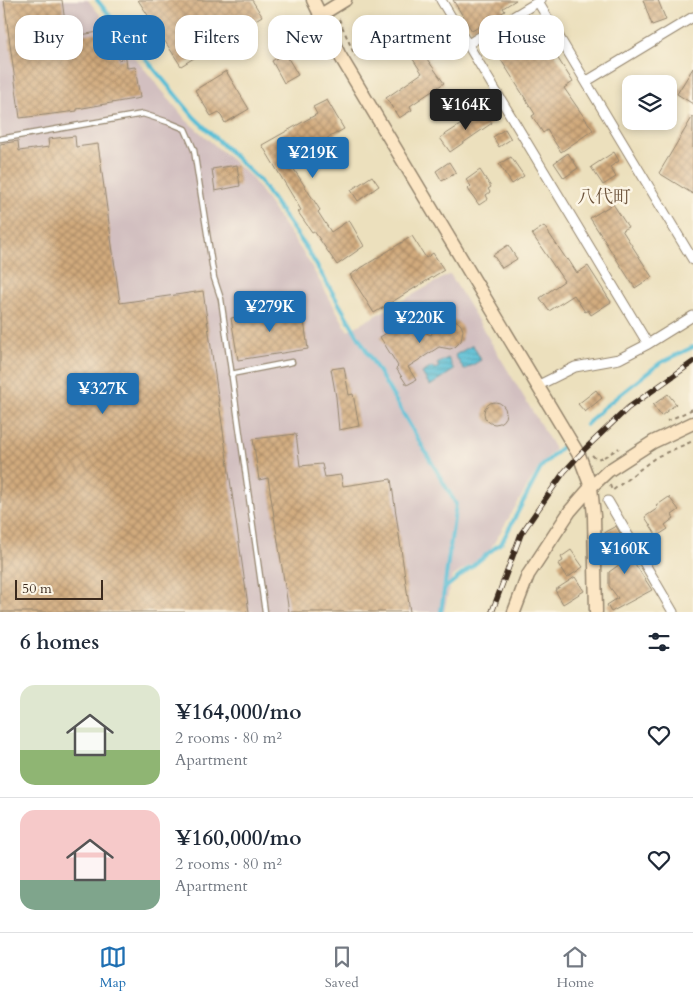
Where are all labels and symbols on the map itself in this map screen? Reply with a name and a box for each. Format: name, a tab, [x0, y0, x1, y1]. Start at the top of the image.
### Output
pin: ¥164K	[431, 88, 501, 131]
pin: ¥219K	[278, 136, 348, 179]
district label: 八代町	[577, 185, 631, 210]
pin: ¥279K	[235, 290, 305, 333]
pin: ¥220K	[385, 302, 455, 344]
pin: ¥327K	[68, 372, 138, 415]
pin: ¥160K	[590, 532, 660, 575]
scale bar	[15, 577, 102, 600]

